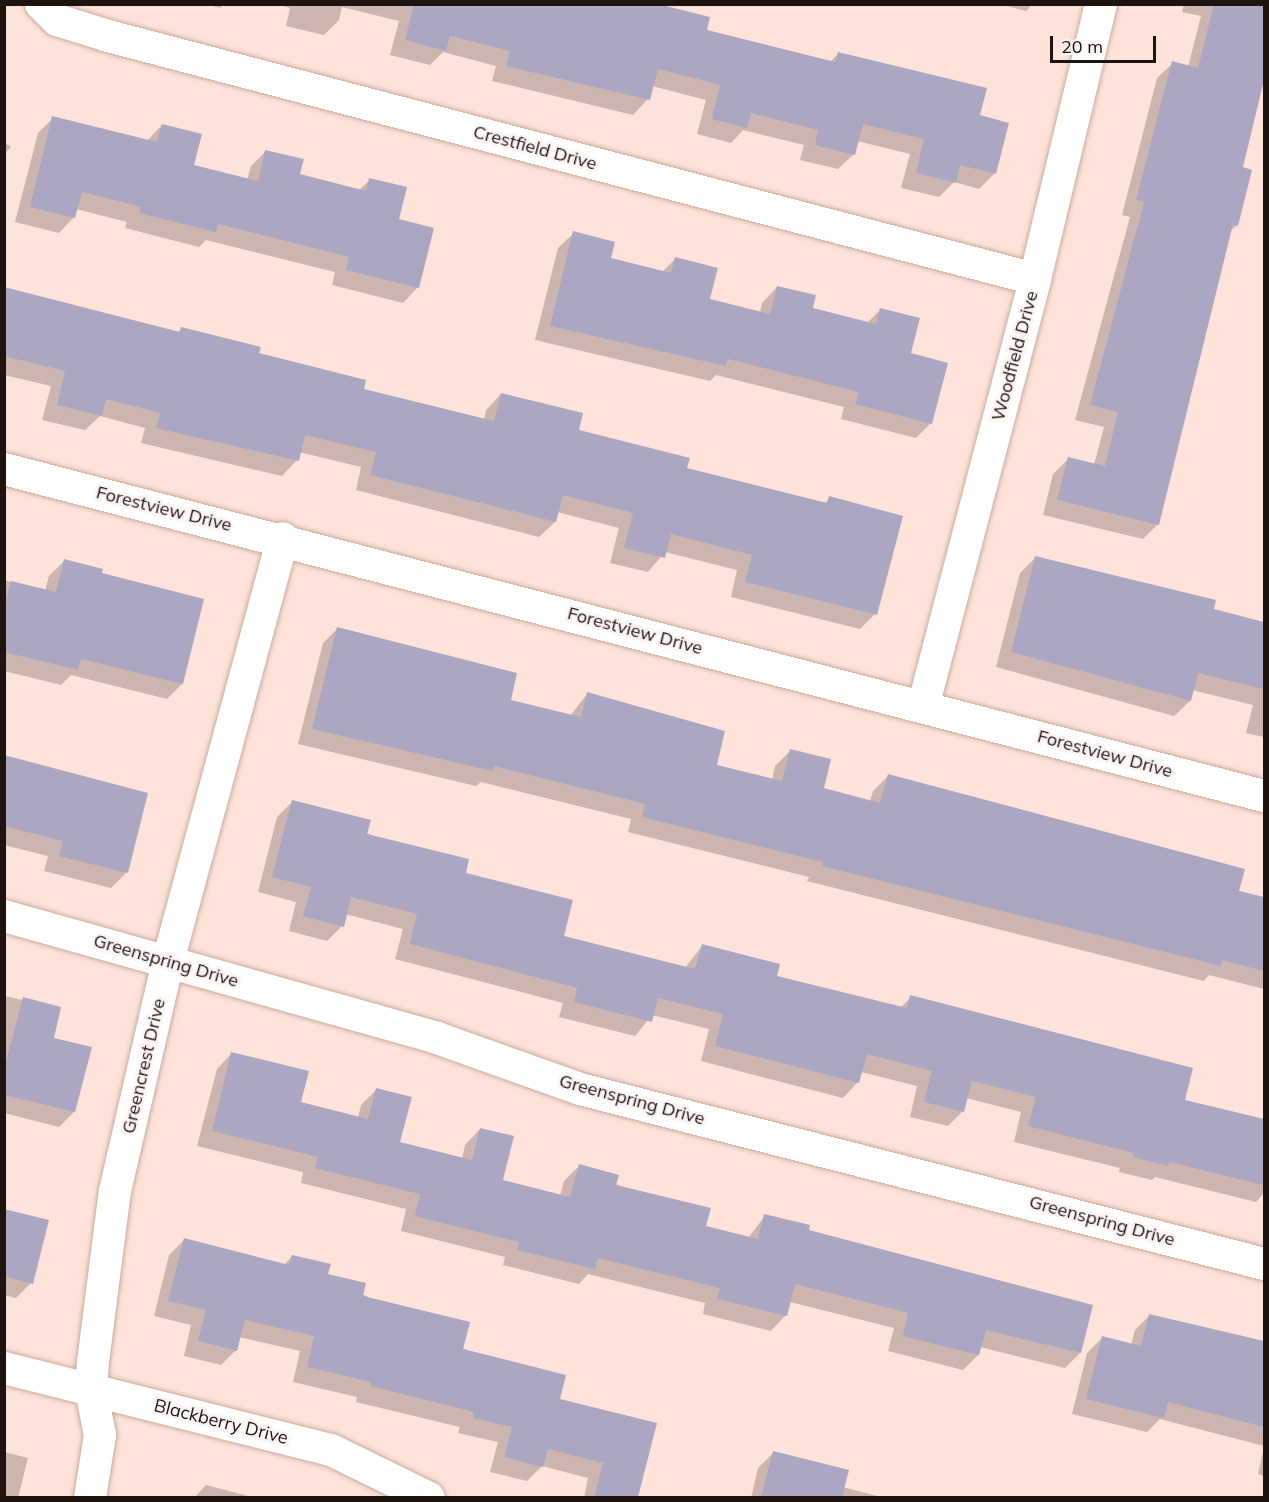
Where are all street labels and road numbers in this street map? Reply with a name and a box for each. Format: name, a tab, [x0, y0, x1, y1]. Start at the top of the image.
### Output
street label: Crestfield Drive	[471, 121, 599, 175]
street label: Woodfield Drive	[987, 289, 1043, 423]
street label: Forestview Drive	[94, 482, 234, 536]
street label: Forestview Drive	[565, 603, 705, 659]
street label: Forestview Drive	[1035, 726, 1175, 782]
street label: Greenspring Drive	[91, 930, 241, 992]
street label: Greencrest Drive	[118, 996, 170, 1136]
street label: Greenspring Drive	[557, 1070, 707, 1130]
street label: Greenspring Drive	[1027, 1191, 1177, 1251]
street label: Blackberry Drive	[152, 1395, 290, 1449]

